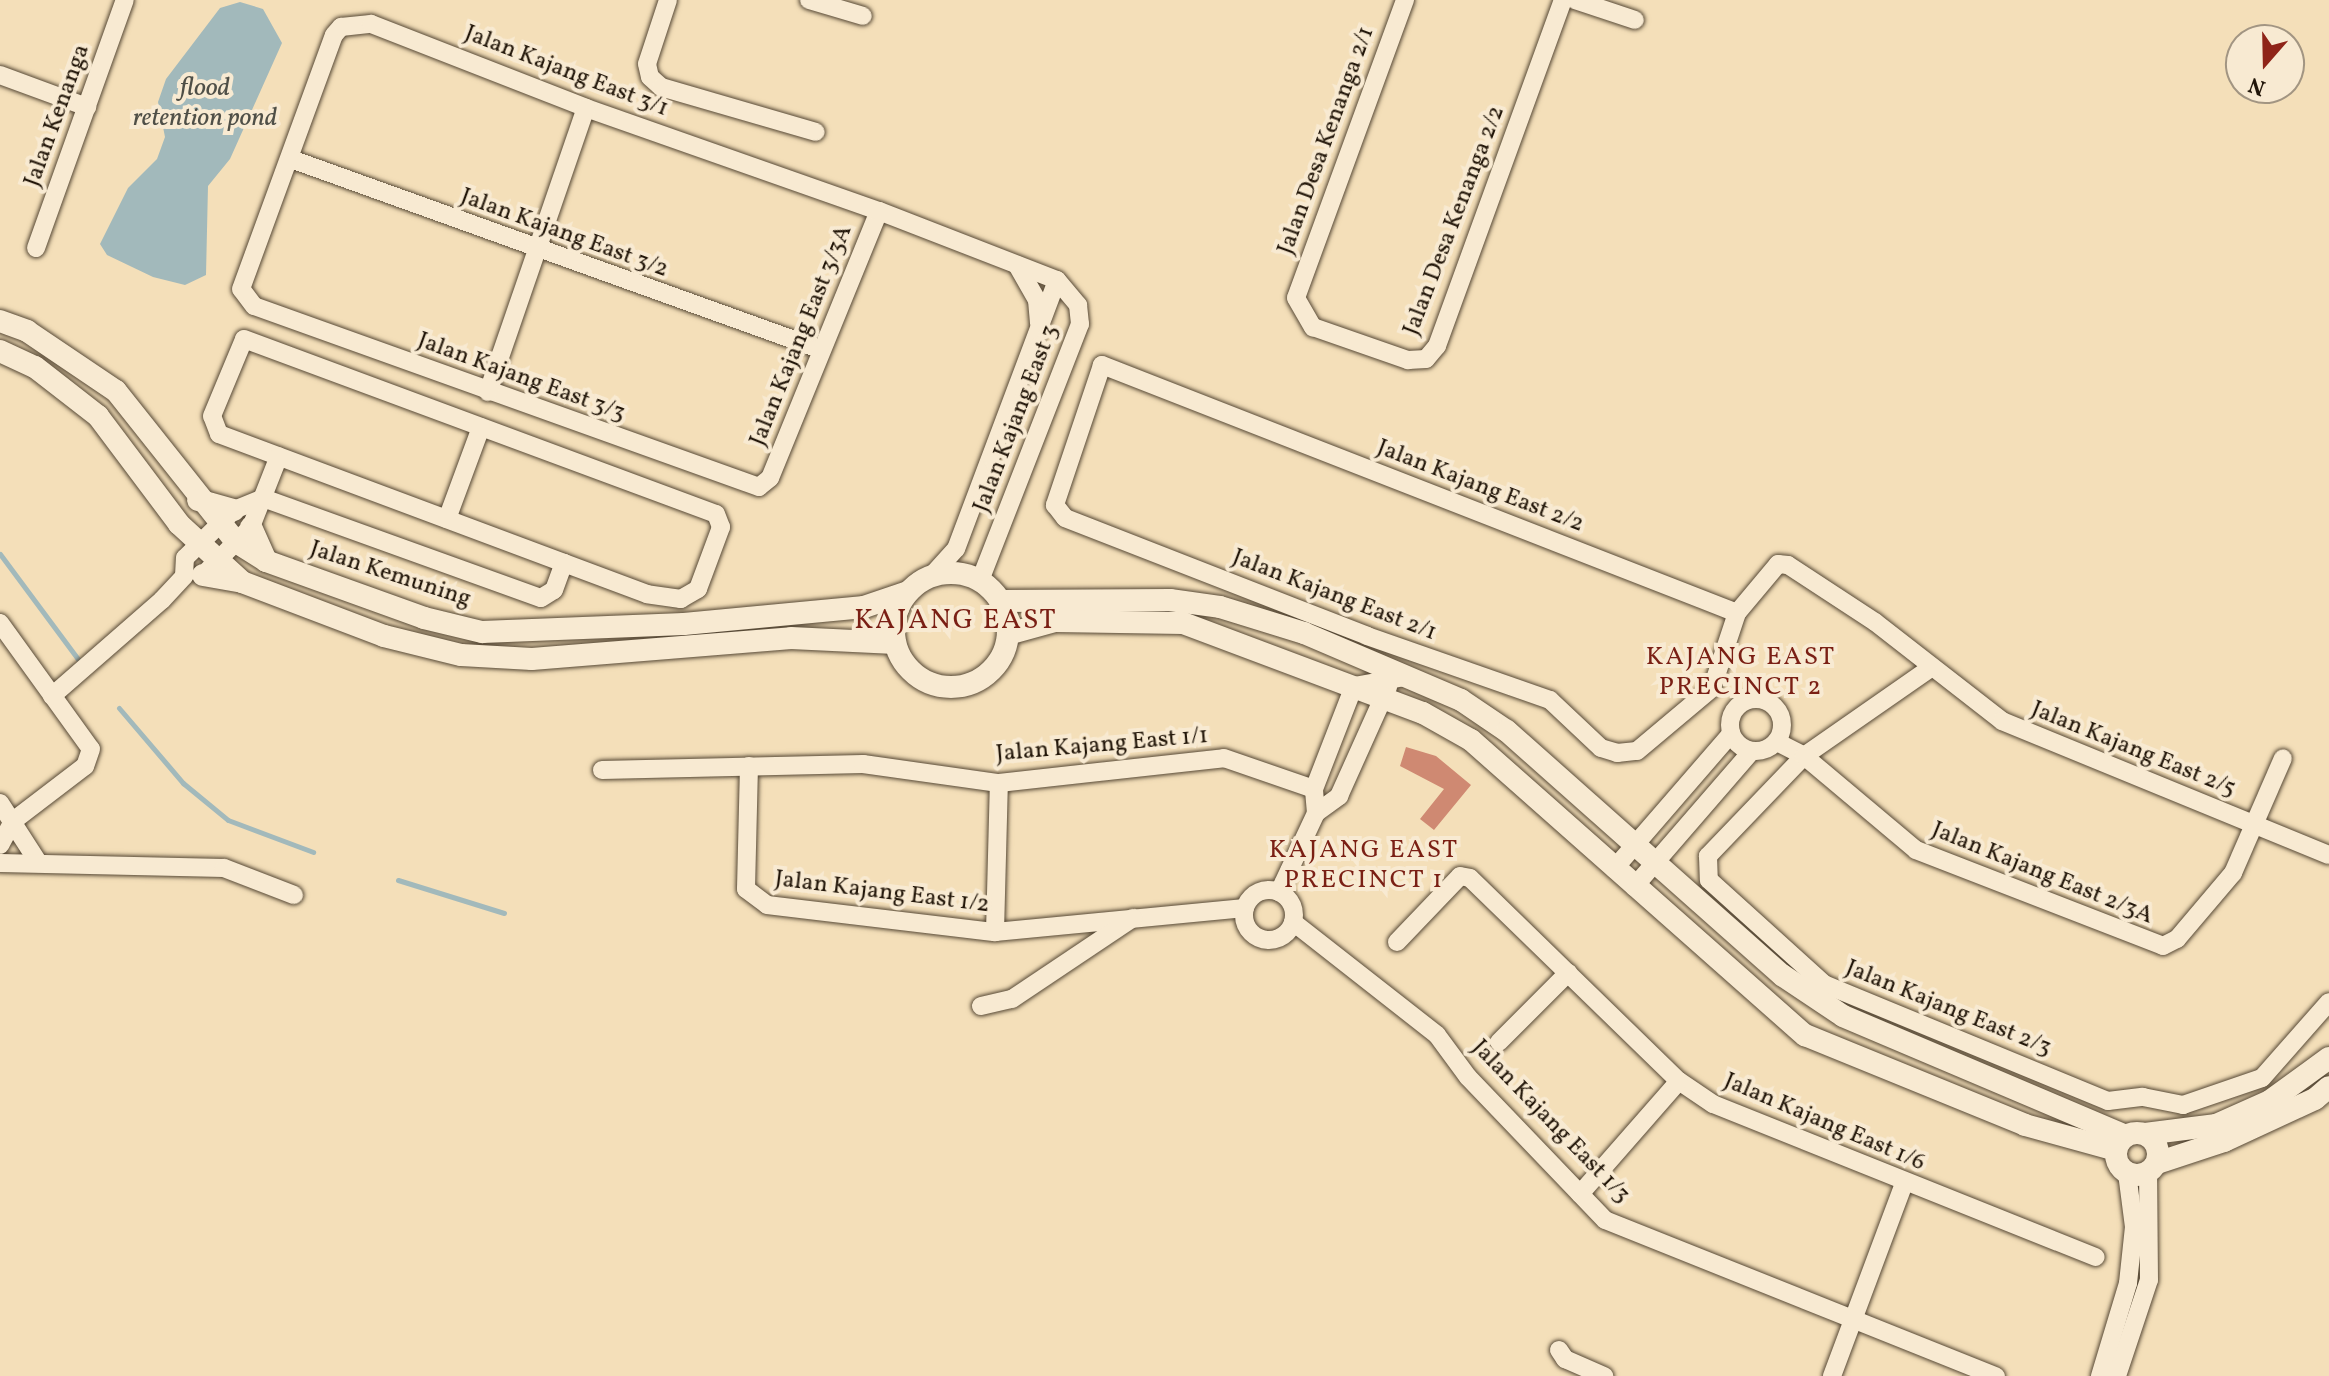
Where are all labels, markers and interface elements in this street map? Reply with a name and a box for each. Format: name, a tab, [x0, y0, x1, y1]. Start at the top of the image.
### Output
street label: Jalan Kajang East 3/1	[460, 20, 672, 124]
street label: Jalan Desa Kenanga 2/1	[1272, 23, 1382, 259]
north arrow	[2225, 24, 2305, 104]
street label: Jalan Kenanga	[19, 41, 97, 191]
text: N	[2245, 68, 2270, 102]
water label: flood retention pond	[133, 73, 277, 134]
street label: Jalan Desa Kenanga 2/2	[1398, 102, 1512, 340]
street label: Jalan Kajang East 3/2	[456, 183, 672, 285]
street label: Jalan Kajang East 3/3A	[744, 221, 860, 451]
street label: Jalan Kajang East 3	[968, 321, 1066, 517]
street label: Jalan Kajang East 3/3	[413, 327, 629, 429]
street label: Jalan Kajang East 2/2	[1372, 434, 1588, 540]
street label: Jalan Kemuning	[306, 535, 474, 615]
street label: Jalan Kajang East 2/1	[1228, 544, 1440, 648]
district label: KAJANG EAST	[854, 604, 1058, 638]
district label: KAJANG EAST PRECINCT 2	[1646, 642, 1836, 704]
street label: Jalan Kajang East 2/5	[2027, 696, 2239, 804]
street label: Jalan Kajang East 1/1	[995, 722, 1209, 770]
street label: Jalan Kajang East 2/3A	[1927, 816, 2157, 932]
district label: KAJANG EAST PRECINCT 1	[1269, 835, 1459, 896]
street label: Jalan Kajang East 1/2	[773, 866, 991, 920]
street label: Jalan Kajang East 2/3	[1841, 955, 2055, 1063]
street label: Jalan Kajang East 1/3	[1465, 1034, 1635, 1210]
street label: Jalan Kajang East 1/6	[1719, 1068, 1929, 1178]

